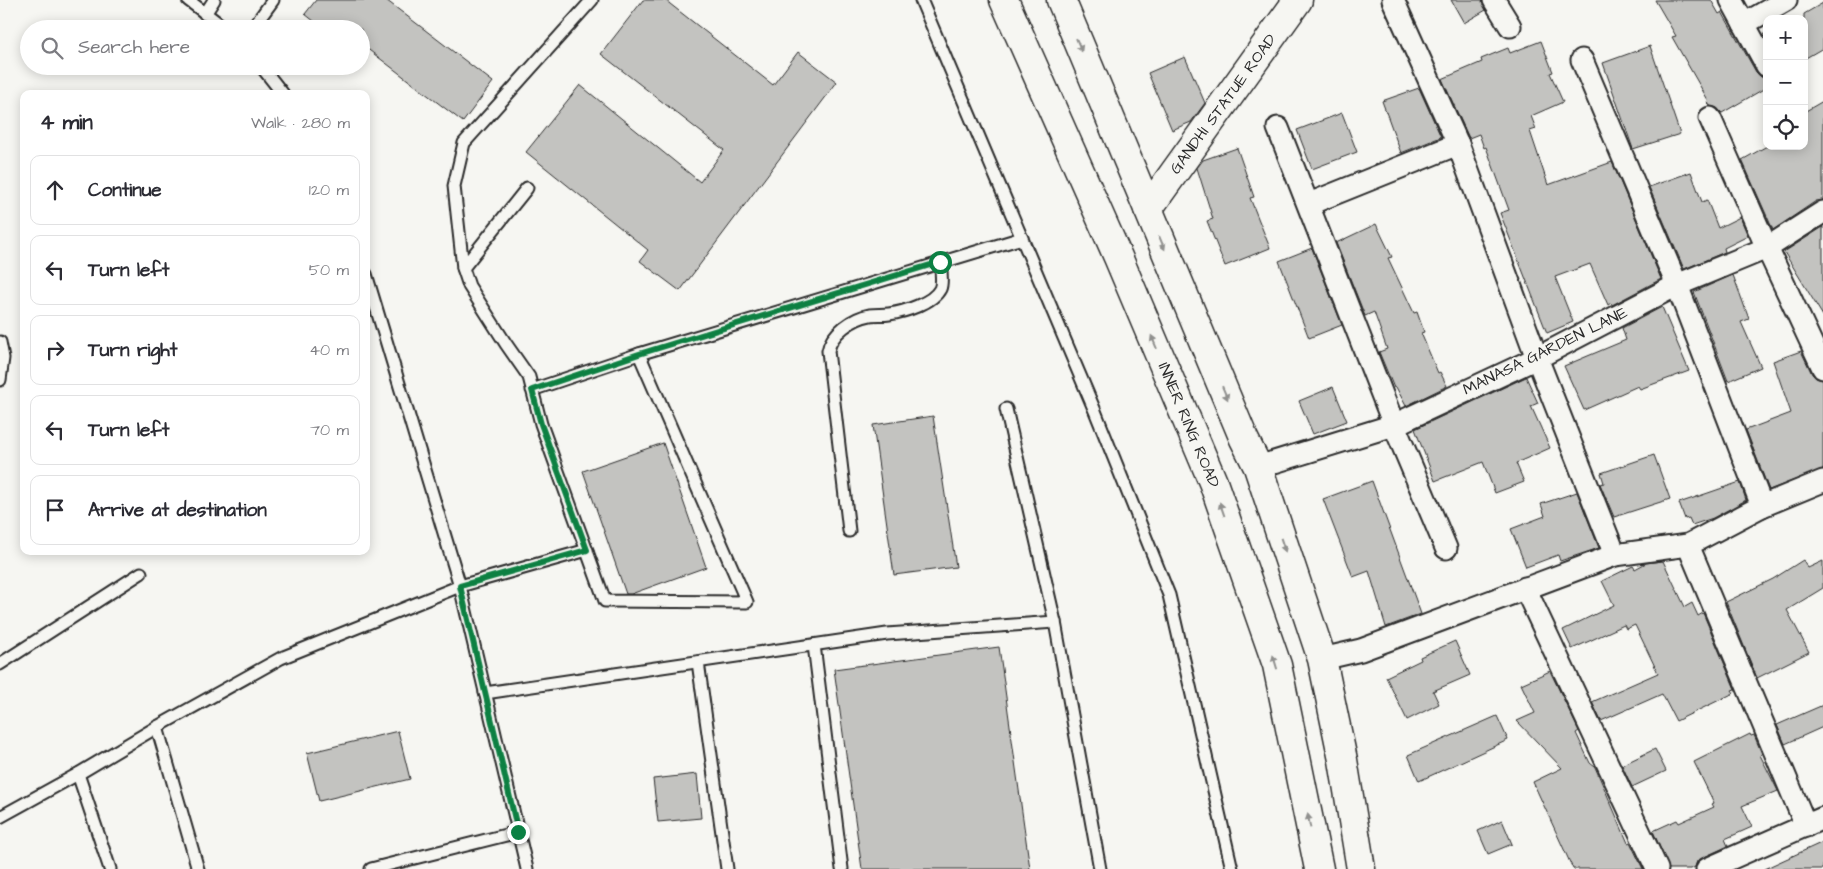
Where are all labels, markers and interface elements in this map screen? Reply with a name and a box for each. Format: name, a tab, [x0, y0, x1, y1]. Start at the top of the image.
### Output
map controls	[1763, 15, 1808, 150]
button: +	[1763, 15, 1808, 60]
search box	[20, 20, 370, 75]
street label: GANDHI STATUE ROAD	[1165, 29, 1281, 179]
icon: search	[38, 34, 66, 62]
text: Search here	[78, 34, 190, 61]
one-way arrow	[1076, 38, 1084, 52]
button: −	[1763, 60, 1808, 105]
button: locate	[1763, 105, 1808, 150]
text: 4 min	[40, 108, 93, 137]
text: Walk · 280 m	[251, 112, 350, 134]
icon: ahead	[41, 176, 69, 204]
text: Continue	[88, 177, 162, 204]
text: 120 m	[309, 179, 349, 201]
one-way arrow	[1159, 236, 1167, 251]
route start	[929, 251, 952, 274]
icon: left	[41, 256, 69, 284]
text: Turn left	[88, 257, 169, 284]
text: 50 m	[309, 259, 349, 281]
street label: MANASA GARDEN LANE	[1459, 301, 1631, 400]
one-way arrow	[1150, 334, 1158, 349]
icon: right	[41, 336, 69, 364]
text: Turn right	[88, 337, 177, 364]
text: 40 m	[309, 339, 349, 361]
street label: INNER RING ROAD	[1153, 359, 1225, 491]
one-way arrow	[1221, 386, 1229, 400]
icon: left	[41, 416, 69, 444]
text: Turn left	[88, 417, 169, 444]
text: 70 m	[310, 419, 349, 441]
icon: arrive	[41, 496, 69, 524]
text: Arrive at destination	[88, 497, 267, 524]
one-way arrow	[1218, 501, 1225, 516]
one-way arrow	[1280, 537, 1288, 552]
one-way arrow	[1271, 655, 1279, 670]
one-way arrow	[1305, 813, 1313, 829]
route end	[507, 821, 530, 844]

